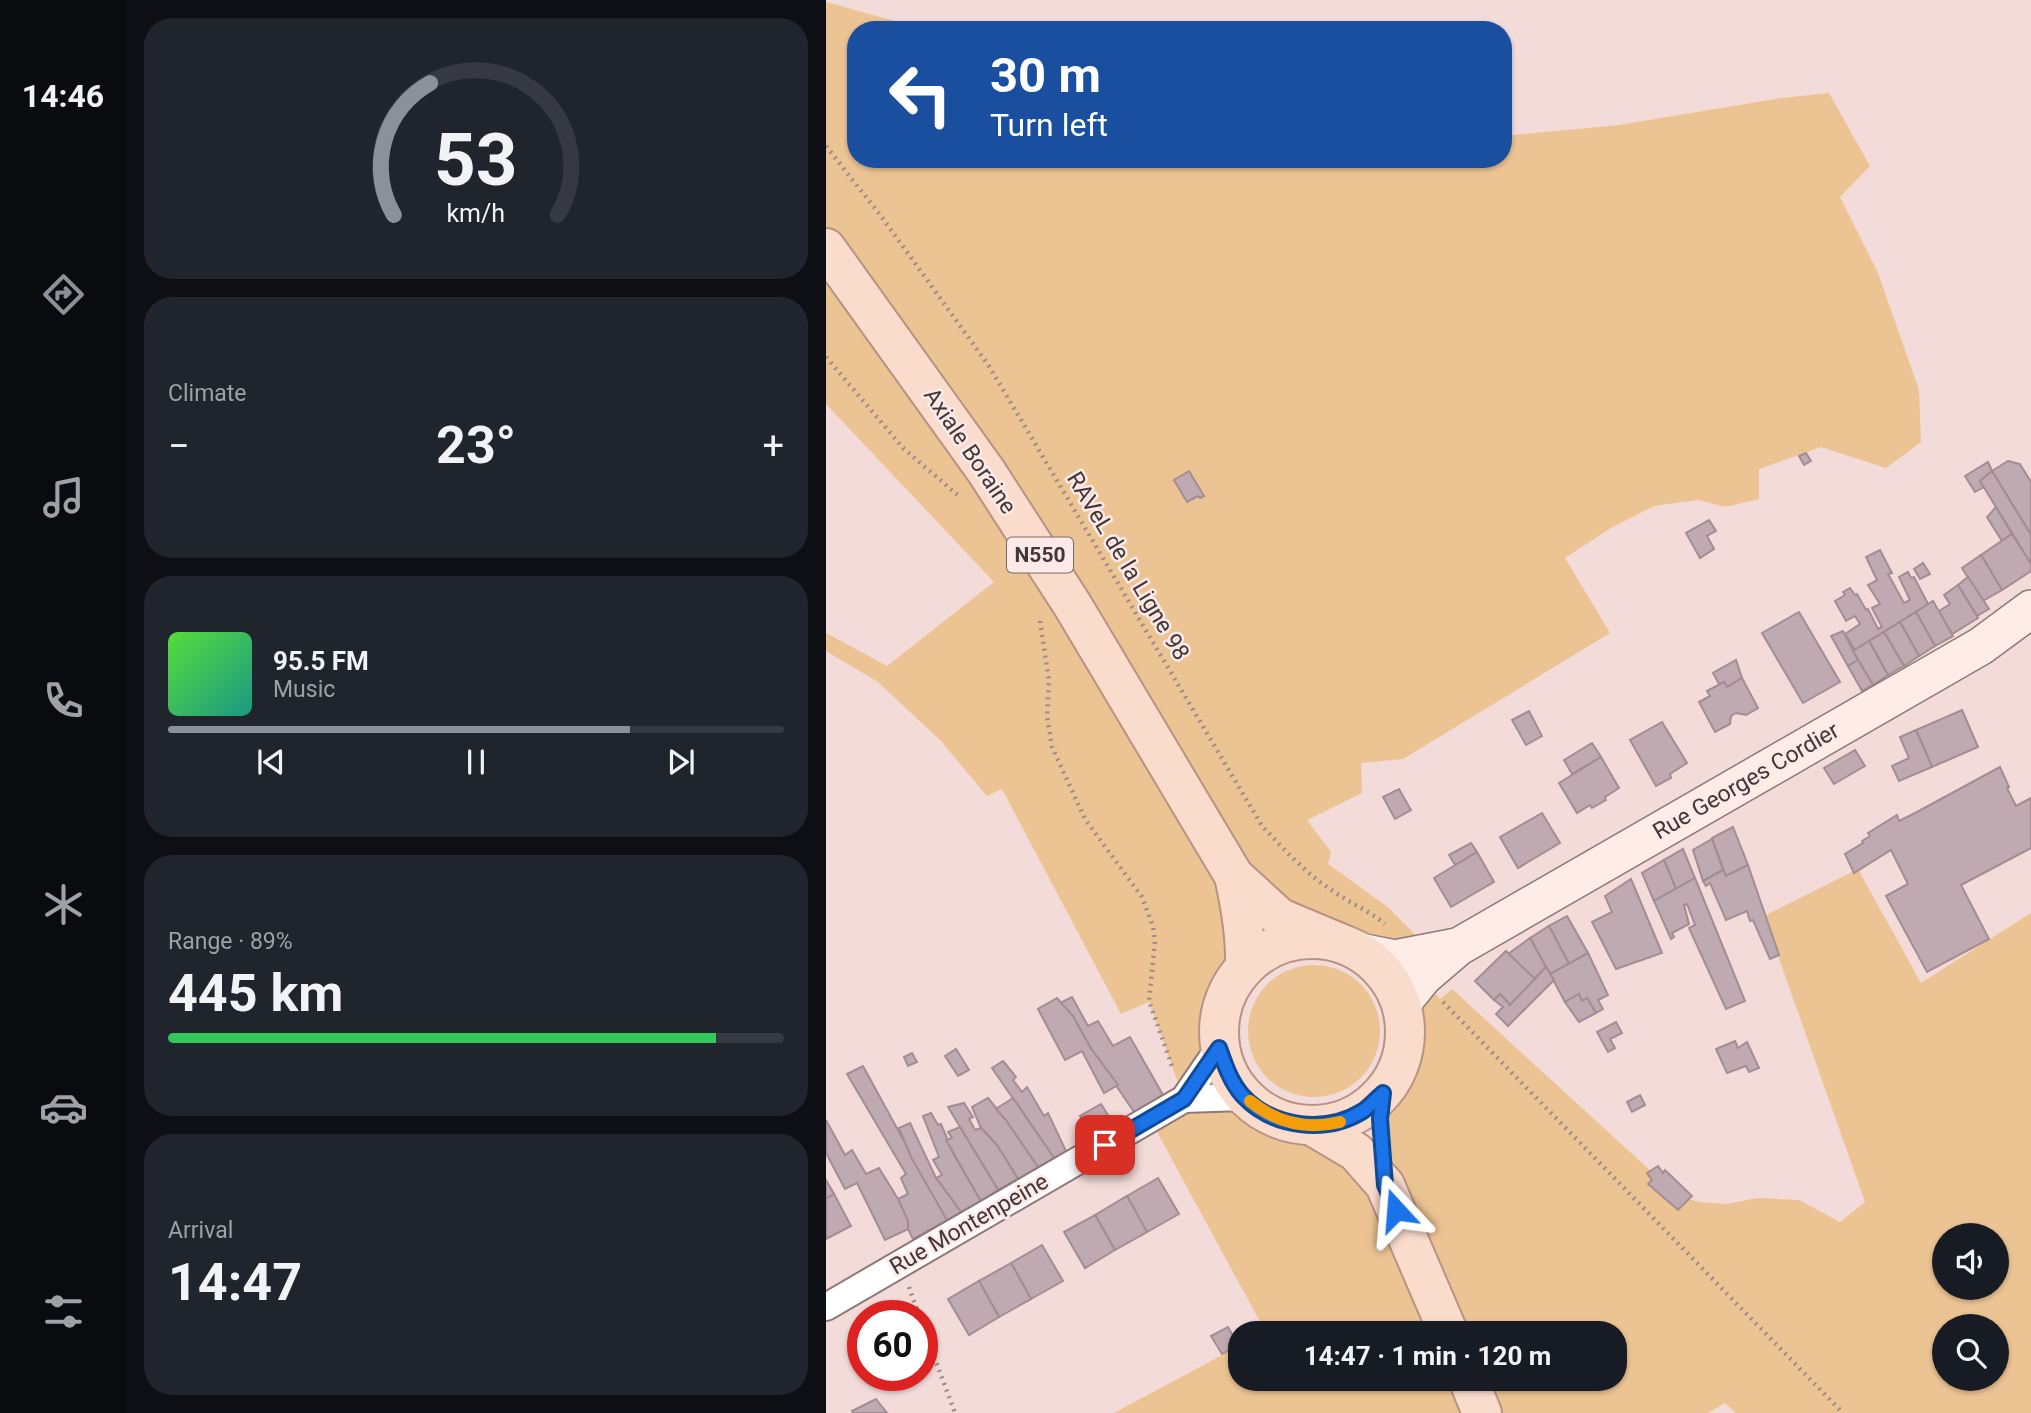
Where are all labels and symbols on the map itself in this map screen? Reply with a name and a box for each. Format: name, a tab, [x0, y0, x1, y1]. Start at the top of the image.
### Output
street label: Axiale Boraine	[918, 383, 1022, 519]
street label: RAVeL de la Ligne 98	[1061, 467, 1195, 665]
road number: N550	[1007, 538, 1073, 572]
street label: Rue Georges Cordier	[1648, 717, 1844, 845]
pin	[1075, 1115, 1135, 1175]
street label: Rue Montenpeine	[885, 1168, 1053, 1280]
position arrow	[1359, 1173, 1433, 1247]
speed limit sign: 60	[847, 1300, 938, 1391]

